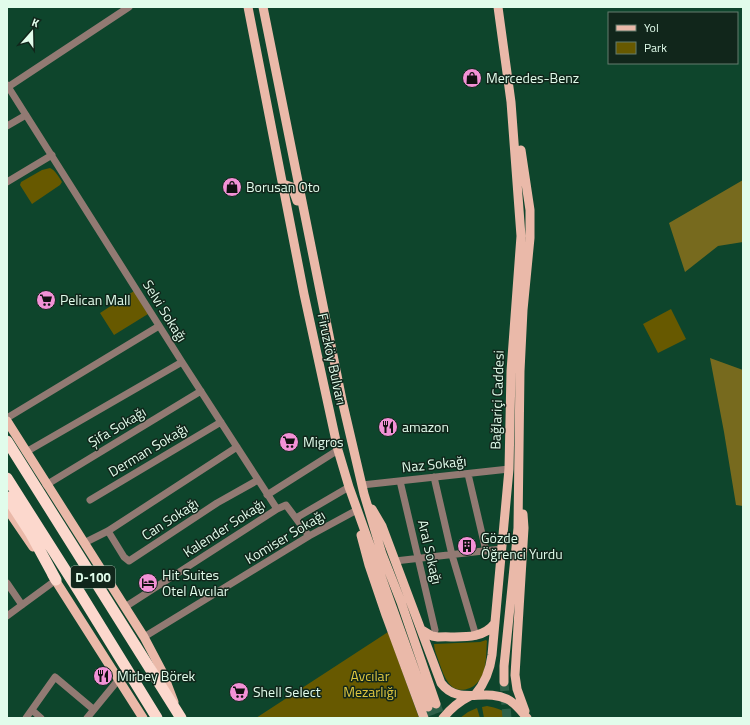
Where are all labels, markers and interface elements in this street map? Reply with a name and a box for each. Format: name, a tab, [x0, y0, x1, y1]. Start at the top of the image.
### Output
north arrow	[12, 12, 52, 52]
legend	[608, 12, 738, 64]
text: K	[30, 14, 42, 31]
text: Yol	[644, 18, 659, 37]
text: Park	[644, 38, 667, 57]
shop icon: Mercedes-Benz	[461, 67, 483, 89]
place label: Mercedes-Benz	[486, 67, 579, 88]
shop icon: Borusan Oto	[221, 176, 243, 198]
place label: Borusan Oto	[246, 176, 320, 197]
street label: Selvi Sokağı	[138, 276, 193, 346]
supermarket icon: Pelican Mall	[35, 289, 57, 311]
place label: Pelican Mall	[60, 289, 131, 310]
street label: Firuzköy Bulvarı	[312, 311, 352, 407]
street label: Bağlariçi Caddesi	[484, 350, 509, 450]
street label: Şifa Sokağı	[84, 401, 150, 452]
restaurant icon: amazon	[377, 416, 399, 438]
place label: amazon	[402, 416, 449, 437]
street label: Derman Sokağı	[104, 418, 191, 482]
supermarket icon: Migros	[278, 431, 300, 453]
place label: Migros	[303, 431, 344, 452]
street label: Naz Sokağı	[401, 450, 467, 477]
street label: Can Sokağı	[137, 492, 202, 545]
street label: Kalender Sokağı	[179, 493, 269, 562]
street label: Komiser Sokağı	[241, 504, 329, 569]
street label: Aral Sokağı	[413, 518, 448, 586]
place label: Gözde Öğrenci Yurdu	[481, 527, 563, 564]
building icon: Gözde Öğrenci Yurdu	[456, 535, 478, 557]
place label: Hit Suites Otel Avcılar	[162, 564, 229, 601]
road number: D-100	[71, 566, 115, 588]
hotel icon: Hit Suites Otel Avcılar	[137, 572, 159, 594]
restaurant icon: Mirbey Börek	[92, 665, 114, 687]
place label: Mirbey Börek	[117, 665, 196, 686]
park label: Avcılar Mezarlığı	[343, 665, 397, 702]
supermarket icon: Shell Select	[228, 681, 250, 703]
place label: Shell Select	[253, 681, 321, 702]

